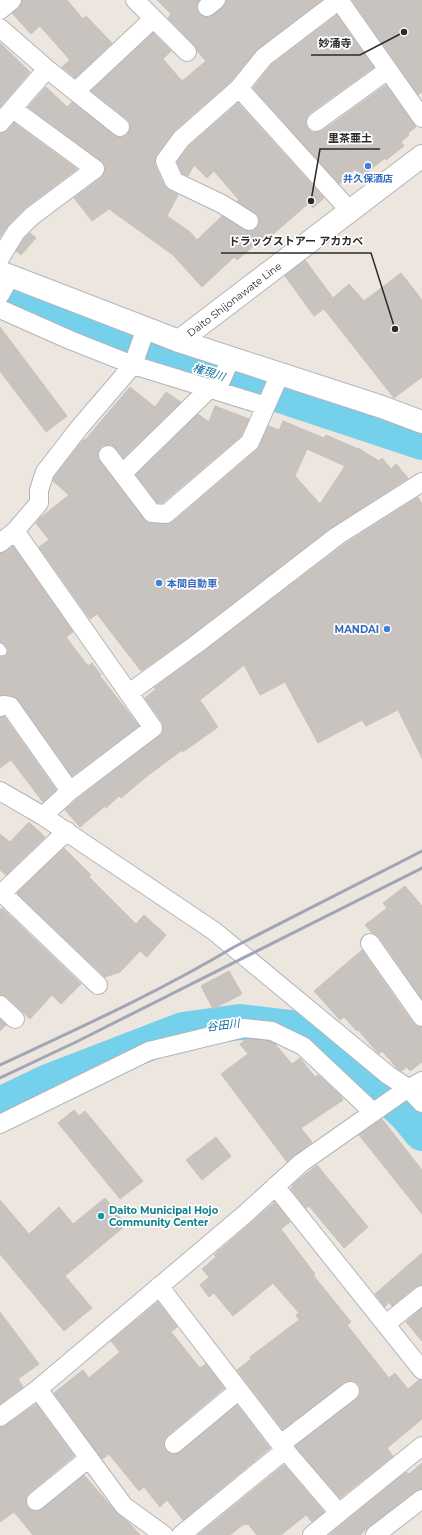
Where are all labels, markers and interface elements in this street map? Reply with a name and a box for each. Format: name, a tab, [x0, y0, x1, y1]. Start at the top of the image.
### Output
callout: 妙涌寺	[311, 32, 360, 55]
text: 妙涌寺	[319, 36, 352, 50]
callout: 里茶亜土	[320, 126, 380, 149]
text: 里茶亜土	[328, 131, 372, 145]
marker: 井久保酒店	[363, 161, 373, 171]
place label: 井久保酒店	[343, 172, 393, 185]
callout: ドラッグストアー アカカベ	[221, 230, 371, 253]
text: ドラッグストアー アカカベ	[229, 234, 363, 248]
street label: Daito Shijonawate Line	[184, 259, 284, 339]
water label: 権現川	[191, 360, 228, 384]
place label: 本間自動車	[166, 577, 217, 590]
marker: 本間自動車	[154, 578, 164, 588]
place label: MANDAI	[335, 623, 379, 636]
marker: MANDAI	[382, 624, 392, 634]
water label: 谷田川	[206, 1016, 241, 1034]
place label: Daito Municipal Hojo Community Center	[109, 1204, 219, 1229]
marker: Daito Municipal Hojo Community Center	[96, 1211, 106, 1221]

